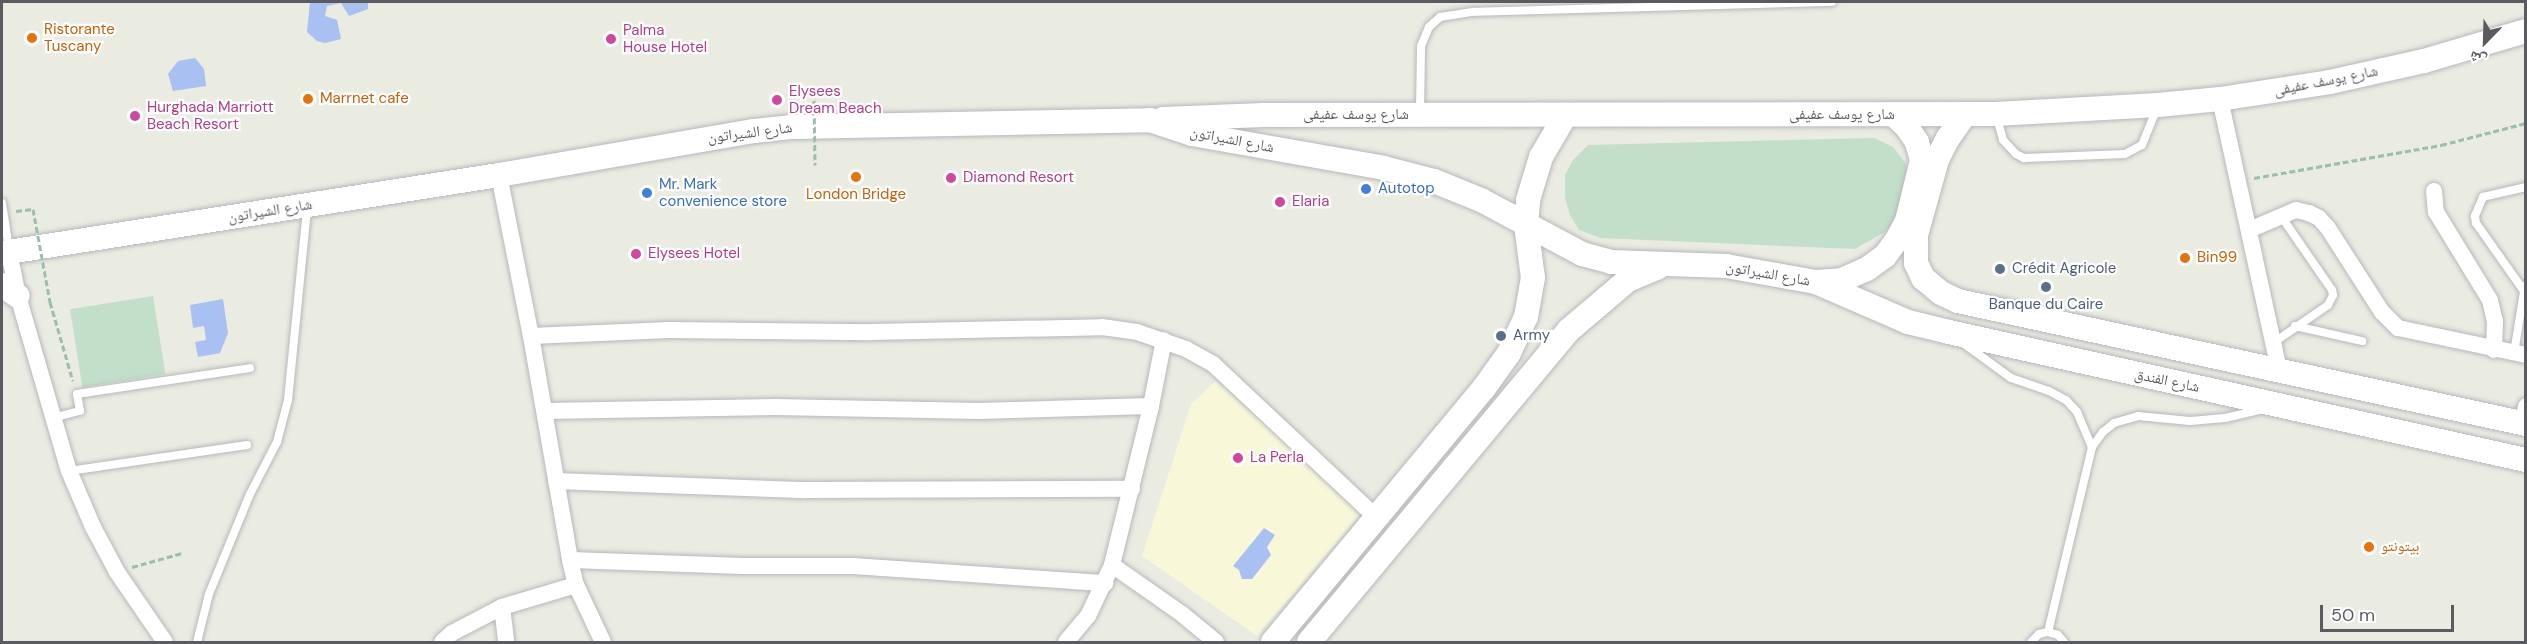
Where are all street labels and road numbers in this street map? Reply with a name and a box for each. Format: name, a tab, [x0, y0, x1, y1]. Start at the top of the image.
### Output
street label: شارع يوسف عفيفى	[2272, 62, 2380, 100]
street label: شارع يوسف عفيفى	[1303, 106, 1409, 124]
street label: شارع يوسف عفيفى	[1789, 106, 1895, 124]
street label: شارع الشيراتون	[707, 119, 793, 147]
street label: شارع الشيراتون	[1188, 123, 1276, 157]
street label: شارع الشيراتون	[227, 195, 313, 227]
street label: شارع الشيراتون	[1724, 258, 1812, 290]
street label: شارع الفندق	[2133, 365, 2201, 397]

